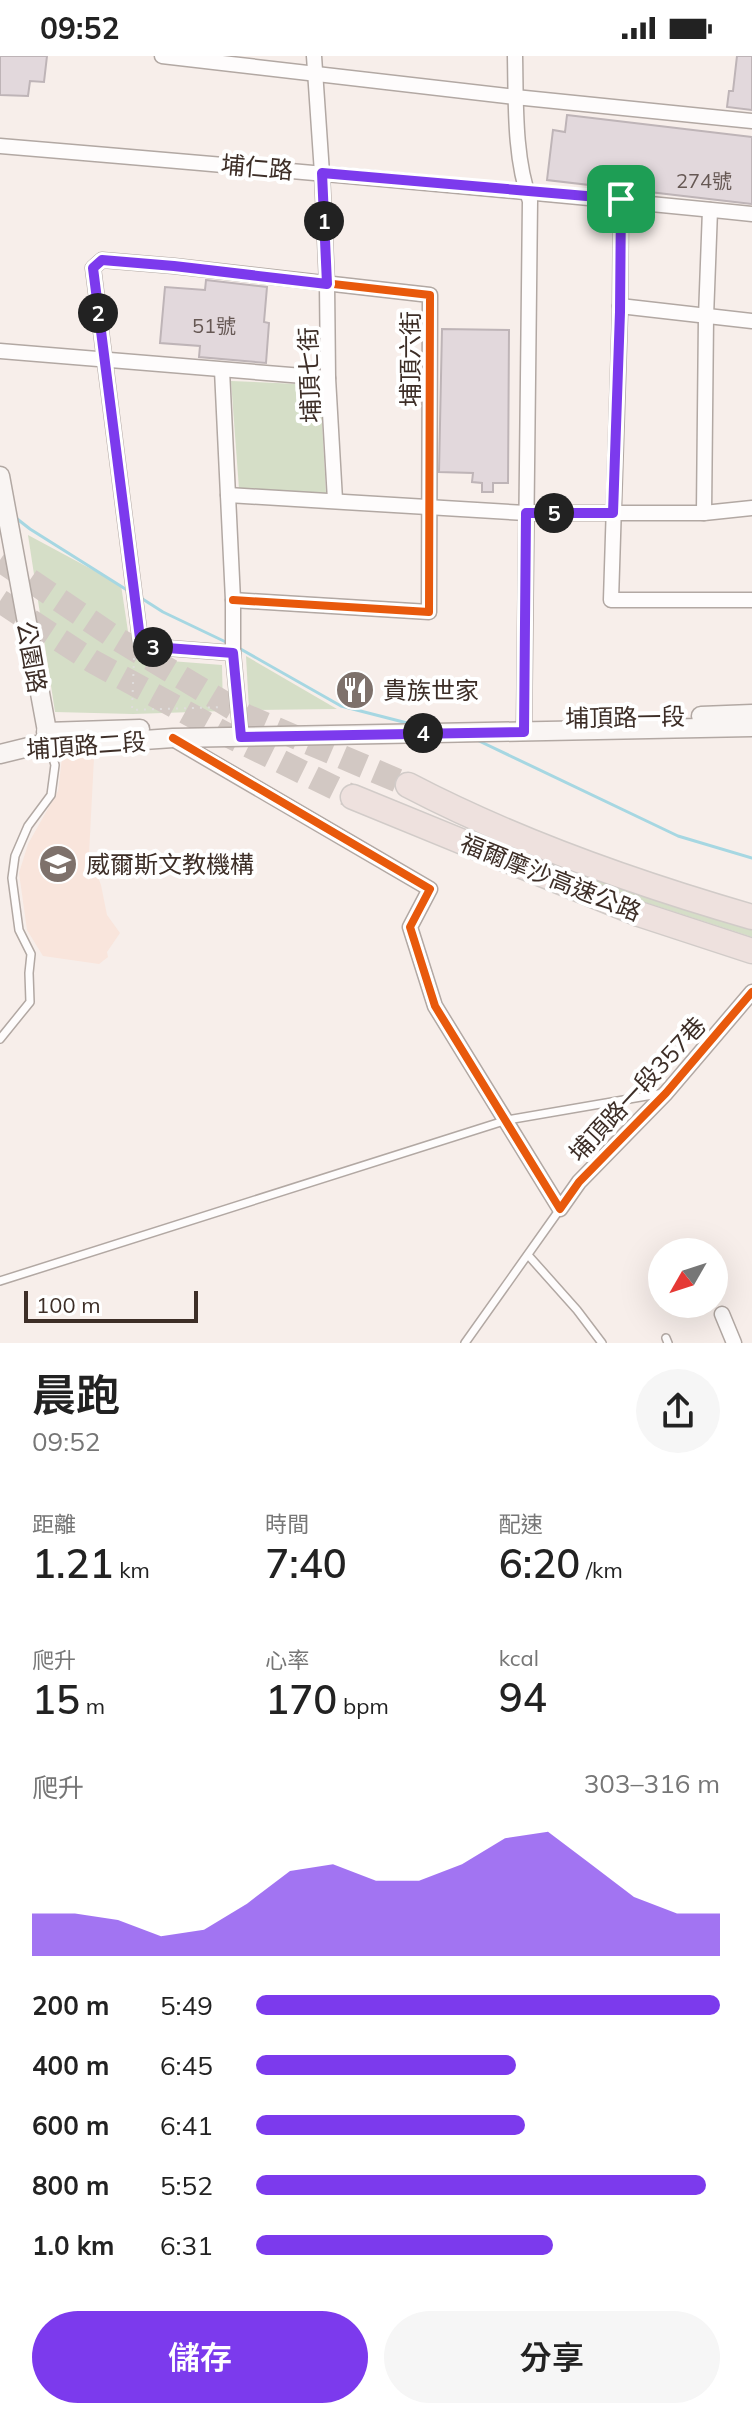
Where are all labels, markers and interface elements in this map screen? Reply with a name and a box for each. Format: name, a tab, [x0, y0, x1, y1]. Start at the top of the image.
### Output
text: 09:52	[40, 9, 119, 47]
street label: 埔仁路	[220, 149, 294, 185]
pin	[587, 165, 655, 233]
house number: 274號	[676, 168, 732, 193]
icon: arrive	[599, 177, 643, 221]
pin: 1	[304, 201, 344, 241]
text: 1	[317, 207, 331, 235]
pin: 2	[78, 293, 118, 333]
text: 2	[91, 299, 105, 327]
street label: 埔頂六街	[395, 311, 425, 407]
house number: 51號	[192, 313, 236, 338]
street label: 埔頂七街	[292, 327, 326, 423]
pin: 5	[534, 493, 574, 533]
text: 5	[547, 499, 561, 527]
street label: 公園路	[11, 619, 53, 695]
pin: 3	[133, 627, 173, 667]
text: 3	[146, 633, 160, 661]
restaurant icon: 貴族世家	[334, 669, 376, 711]
place label: 貴族世家	[383, 675, 479, 705]
street label: 埔頂路一段	[565, 701, 685, 733]
pin: 4	[403, 713, 443, 753]
text: 4	[416, 719, 430, 747]
street label: 埔頂路二段	[25, 726, 147, 764]
street label: 福爾摩沙高速公路	[456, 827, 646, 927]
school or university icon: 威爾斯文教機構	[37, 843, 79, 885]
place label: 威爾斯文教機構	[86, 849, 254, 879]
street label: 埔頂路一段357巷	[562, 1010, 712, 1168]
north arrow	[648, 1238, 728, 1318]
map controls	[648, 1238, 728, 1318]
scale bar	[24, 1287, 198, 1323]
text: 100 m	[36, 1291, 101, 1319]
text: 晨跑	[32, 1367, 120, 1422]
button: share	[636, 1369, 720, 1453]
text: 09:52	[32, 1425, 100, 1458]
text: 距離	[32, 1510, 76, 1538]
text: 時間	[265, 1510, 309, 1538]
text: 配速	[499, 1510, 543, 1538]
text: 1.21	[32, 1538, 113, 1588]
text: 7:40	[265, 1538, 347, 1588]
text: 6:20	[499, 1538, 580, 1588]
text: km	[113, 1556, 150, 1584]
text: /km	[580, 1556, 623, 1584]
text: kcal	[499, 1644, 539, 1672]
text: 爬升	[32, 1646, 76, 1674]
text: 心率	[265, 1646, 309, 1674]
text: 94	[499, 1672, 547, 1722]
text: 15	[32, 1674, 80, 1724]
text: 170	[265, 1674, 337, 1724]
text: m	[80, 1692, 105, 1720]
text: bpm	[337, 1692, 389, 1720]
text: 303–316 m	[584, 1767, 720, 1800]
text: 爬升	[32, 1771, 84, 1804]
text: 200 m	[32, 1989, 109, 2022]
text: 5:49	[160, 1989, 213, 2022]
text: 400 m	[32, 2049, 109, 2082]
text: 6:45	[160, 2049, 213, 2082]
text: 600 m	[32, 2109, 109, 2142]
text: 6:41	[160, 2109, 213, 2142]
text: 800 m	[32, 2169, 109, 2202]
text: 5:52	[160, 2169, 213, 2202]
text: 1.0 km	[32, 2229, 115, 2262]
text: 6:31	[160, 2229, 213, 2262]
button: 儲存	[32, 2311, 368, 2403]
button: 分享	[384, 2311, 720, 2403]

